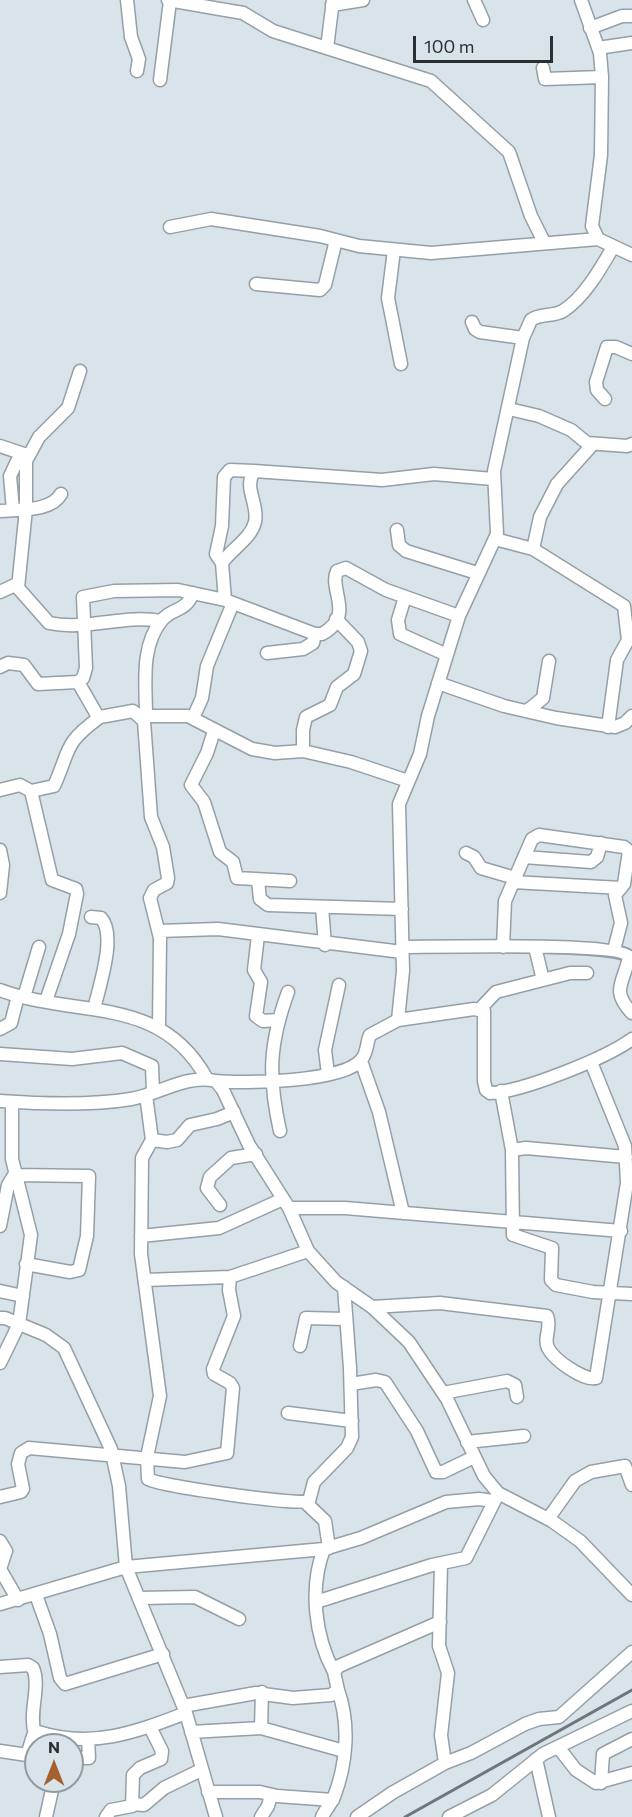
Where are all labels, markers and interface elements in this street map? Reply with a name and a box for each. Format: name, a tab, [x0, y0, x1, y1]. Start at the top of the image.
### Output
scale bar	[416, 24, 556, 62]
text: 100 m	[424, 35, 474, 57]
north arrow	[24, 1733, 84, 1793]
text: N	[48, 1737, 60, 1756]

